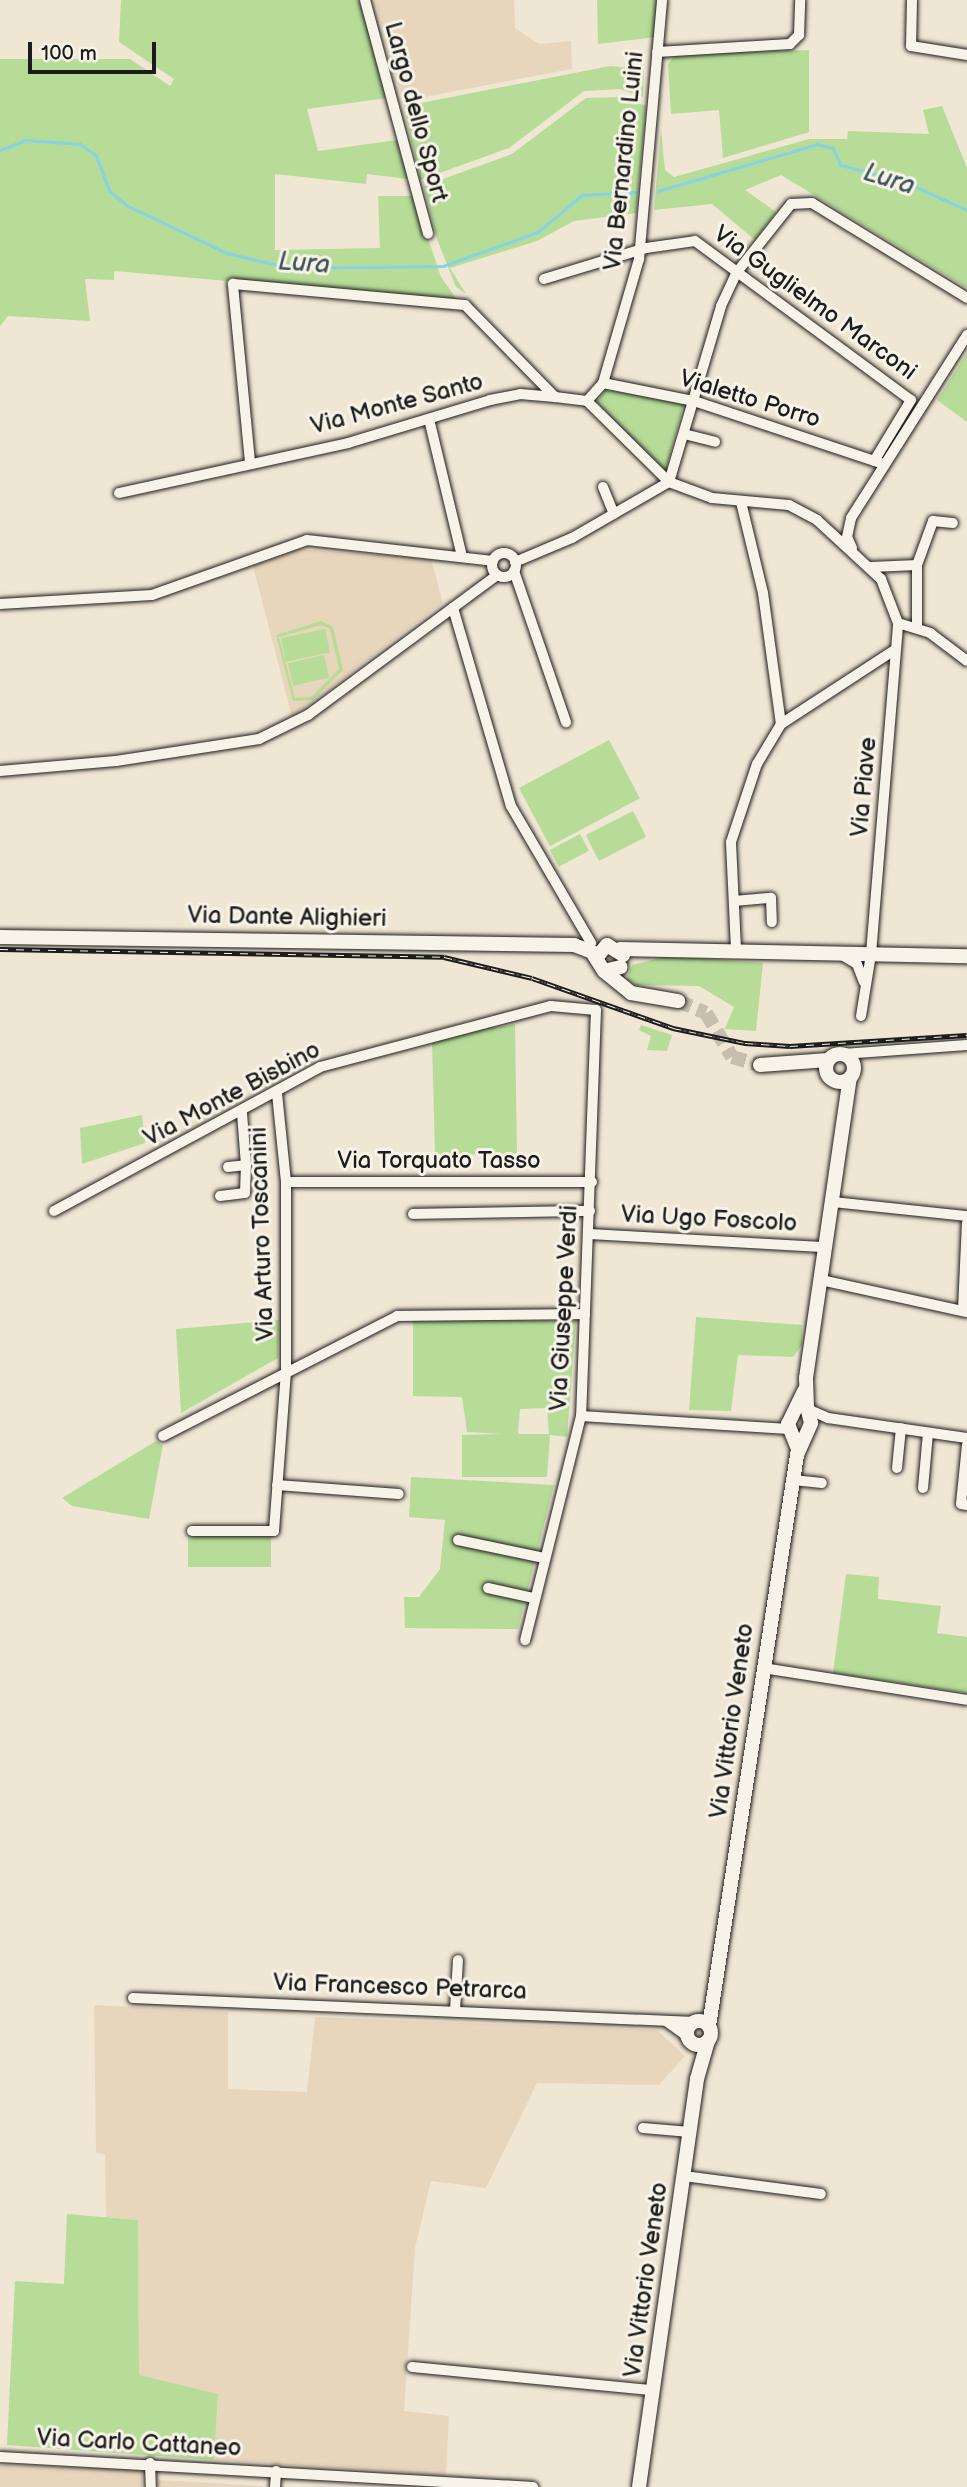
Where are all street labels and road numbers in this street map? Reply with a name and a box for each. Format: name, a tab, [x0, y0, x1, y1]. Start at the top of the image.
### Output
street label: Largo dello Sport	[378, 19, 454, 205]
street label: Via Bernardino Luini	[598, 50, 650, 272]
street label: Via Guglielmo Marconi	[708, 220, 922, 386]
street label: Vialetto Porro	[676, 364, 824, 434]
street label: Via Monte Santo	[307, 367, 487, 441]
street label: Via Piave	[845, 736, 883, 838]
street label: Via Dante Alighieri	[187, 901, 387, 933]
street label: Via Monte Bisbino	[139, 1035, 325, 1153]
street label: Via Arturo Toscanini	[244, 1126, 280, 1342]
street label: Via Torquato Tasso	[337, 1147, 541, 1175]
street label: Via Ugo Foscolo	[620, 1200, 798, 1238]
street label: Via Giuseppe Verdi	[544, 1204, 584, 1412]
street label: Via Vittorio Veneto	[704, 1621, 760, 1821]
street label: Via Francesco Petrarca	[273, 1968, 527, 2006]
street label: Via Vittorio Veneto	[618, 2180, 674, 2380]
street label: Via Carlo Cattaneo	[36, 2423, 242, 2463]

